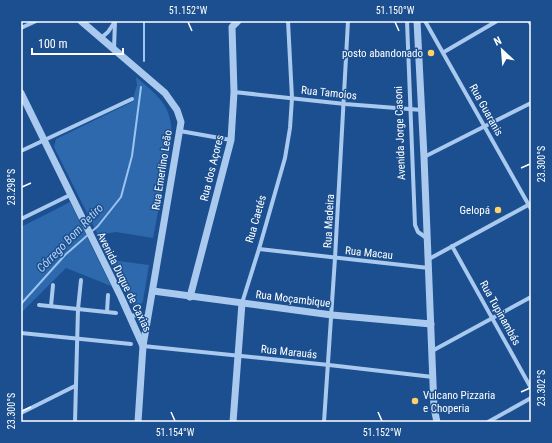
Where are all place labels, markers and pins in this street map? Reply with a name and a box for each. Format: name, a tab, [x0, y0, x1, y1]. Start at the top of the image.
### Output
place label: posto abandonado	[342, 47, 423, 60]
marker: posto abandonado	[426, 48, 436, 58]
place label: Gelopá	[460, 204, 490, 217]
marker: Gelopá	[493, 205, 503, 215]
place label: Vulcano Pizzaria e Choperia	[423, 389, 495, 415]
marker: Vulcano Pizzaria e Choperia	[410, 396, 420, 406]

